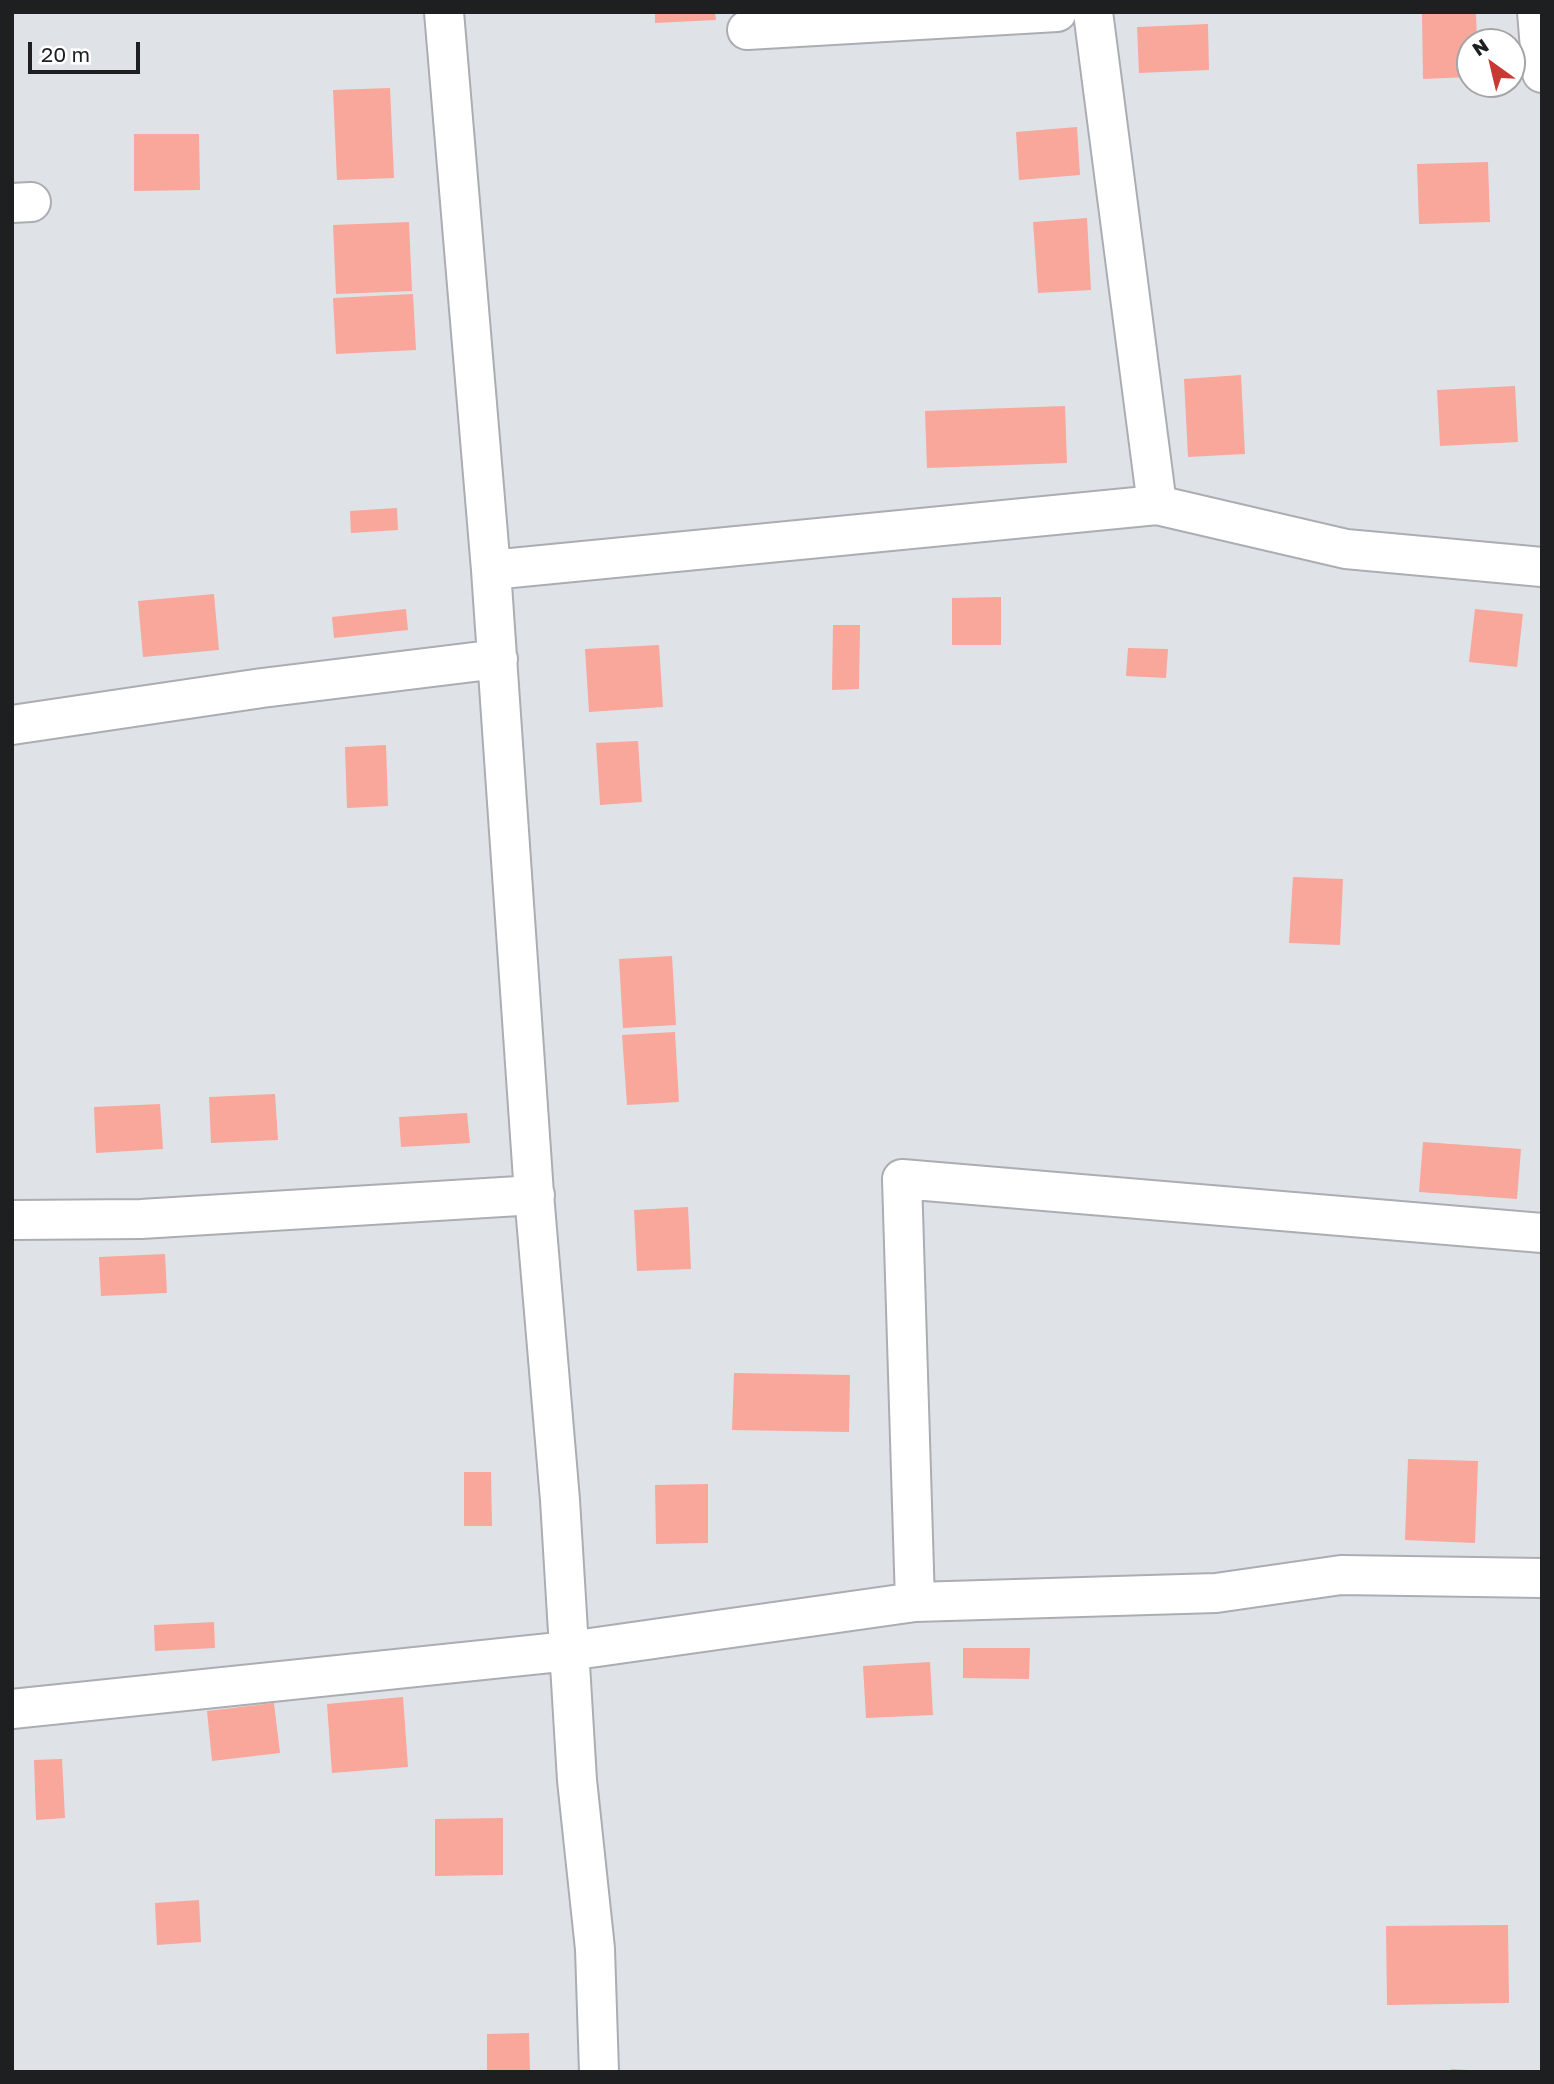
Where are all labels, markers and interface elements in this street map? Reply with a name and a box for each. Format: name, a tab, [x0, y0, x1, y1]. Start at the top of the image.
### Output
scale bar	[32, 28, 144, 72]
north arrow	[1456, 28, 1526, 98]
text: N	[1468, 33, 1493, 60]
text: 20 m	[41, 41, 90, 67]

